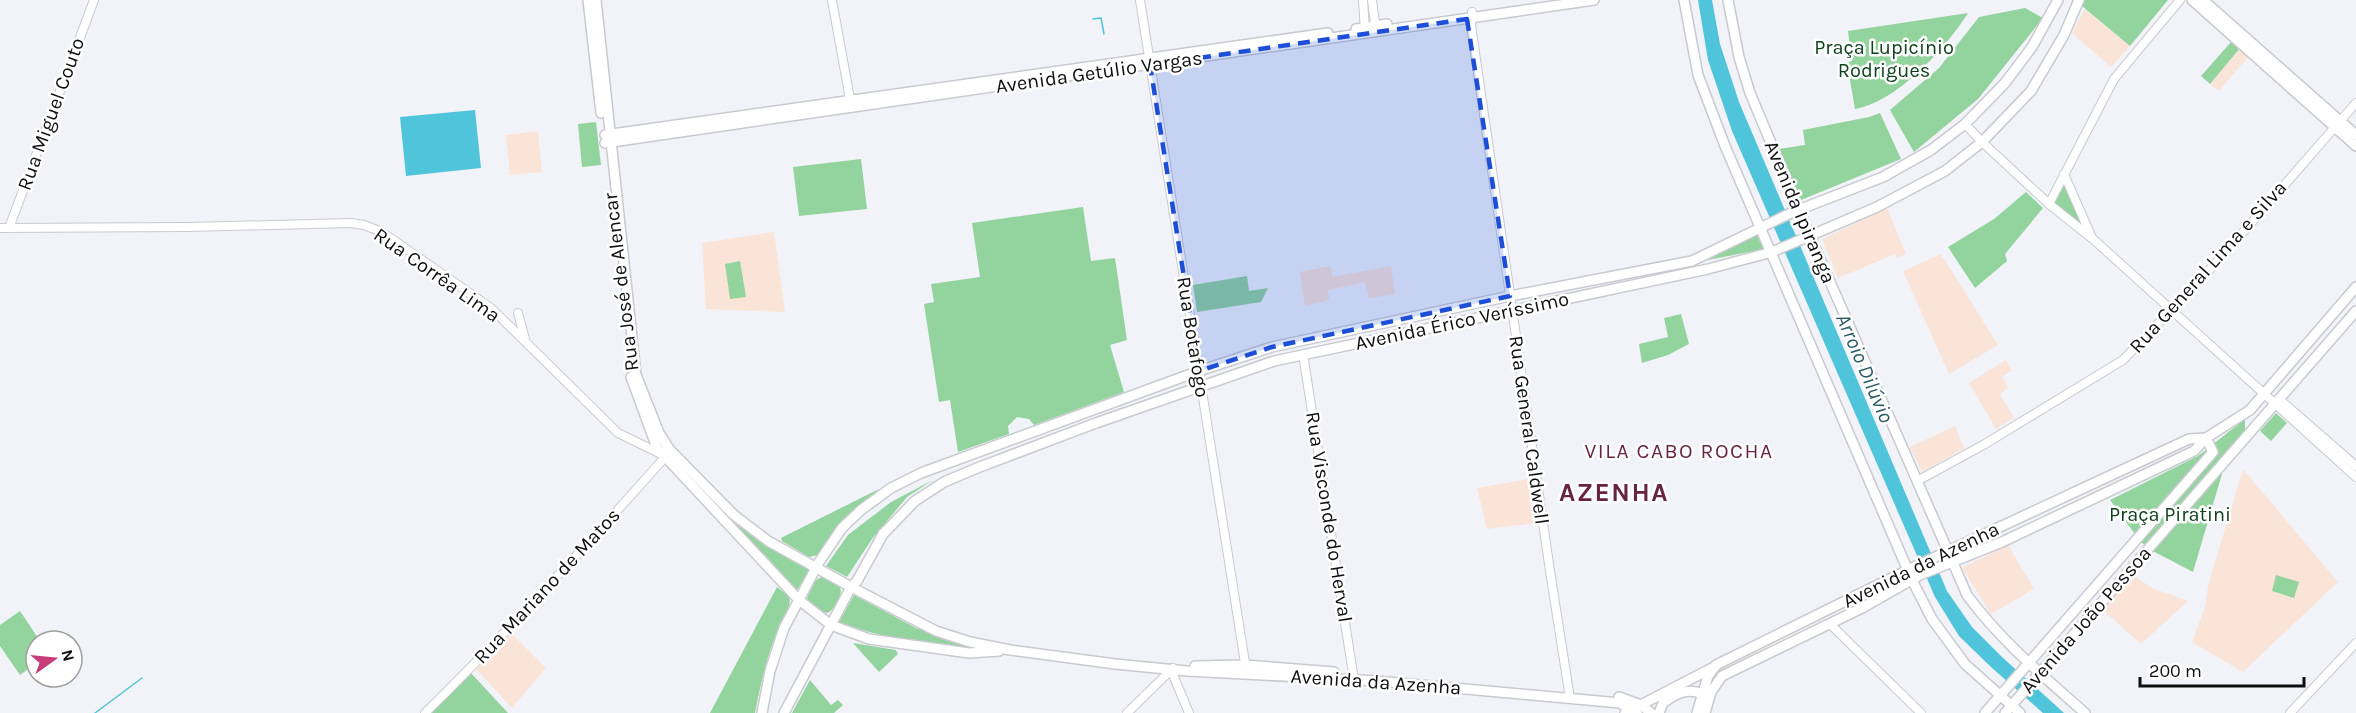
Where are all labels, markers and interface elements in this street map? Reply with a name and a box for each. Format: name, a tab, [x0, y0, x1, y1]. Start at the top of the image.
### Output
street label: Rua Miguel Couto	[13, 35, 89, 193]
park label: Praça Lupicínio Rodrigues	[1814, 36, 1954, 82]
street label: Avenida Getúlio Vargas	[994, 46, 1204, 98]
street label: Avenida Ipiranga	[1760, 137, 1840, 287]
street label: Rua General Lima e Silva	[2125, 176, 2291, 358]
street label: Rua José de Alencar	[599, 191, 643, 372]
street label: Rua Corrêa Lima	[369, 223, 505, 327]
street label: Rua Botafogo	[1172, 275, 1214, 399]
street label: Avenida Érico Veríssimo	[1353, 286, 1571, 355]
water label: Arroio Dilúvio	[1831, 310, 1899, 427]
street label: Rua General Caldwell	[1504, 334, 1554, 526]
street label: Rua Visconde do Herval	[1301, 410, 1357, 624]
district label: VILA CABO ROCHA	[1585, 439, 1774, 463]
district label: AZENHA	[1559, 477, 1669, 508]
park label: Praça Piratini	[2109, 503, 2231, 526]
street label: Rua Mariano de Matos	[469, 504, 625, 668]
street label: Avenida da Azenha	[1839, 517, 2003, 613]
street label: Avenida João Pessoa	[2016, 542, 2156, 698]
north arrow	[24, 629, 84, 689]
text: N	[57, 647, 79, 663]
scale bar	[2140, 650, 2304, 688]
text: 200 m	[2149, 660, 2202, 682]
street label: Avenida da Azenha	[1290, 665, 1462, 699]

